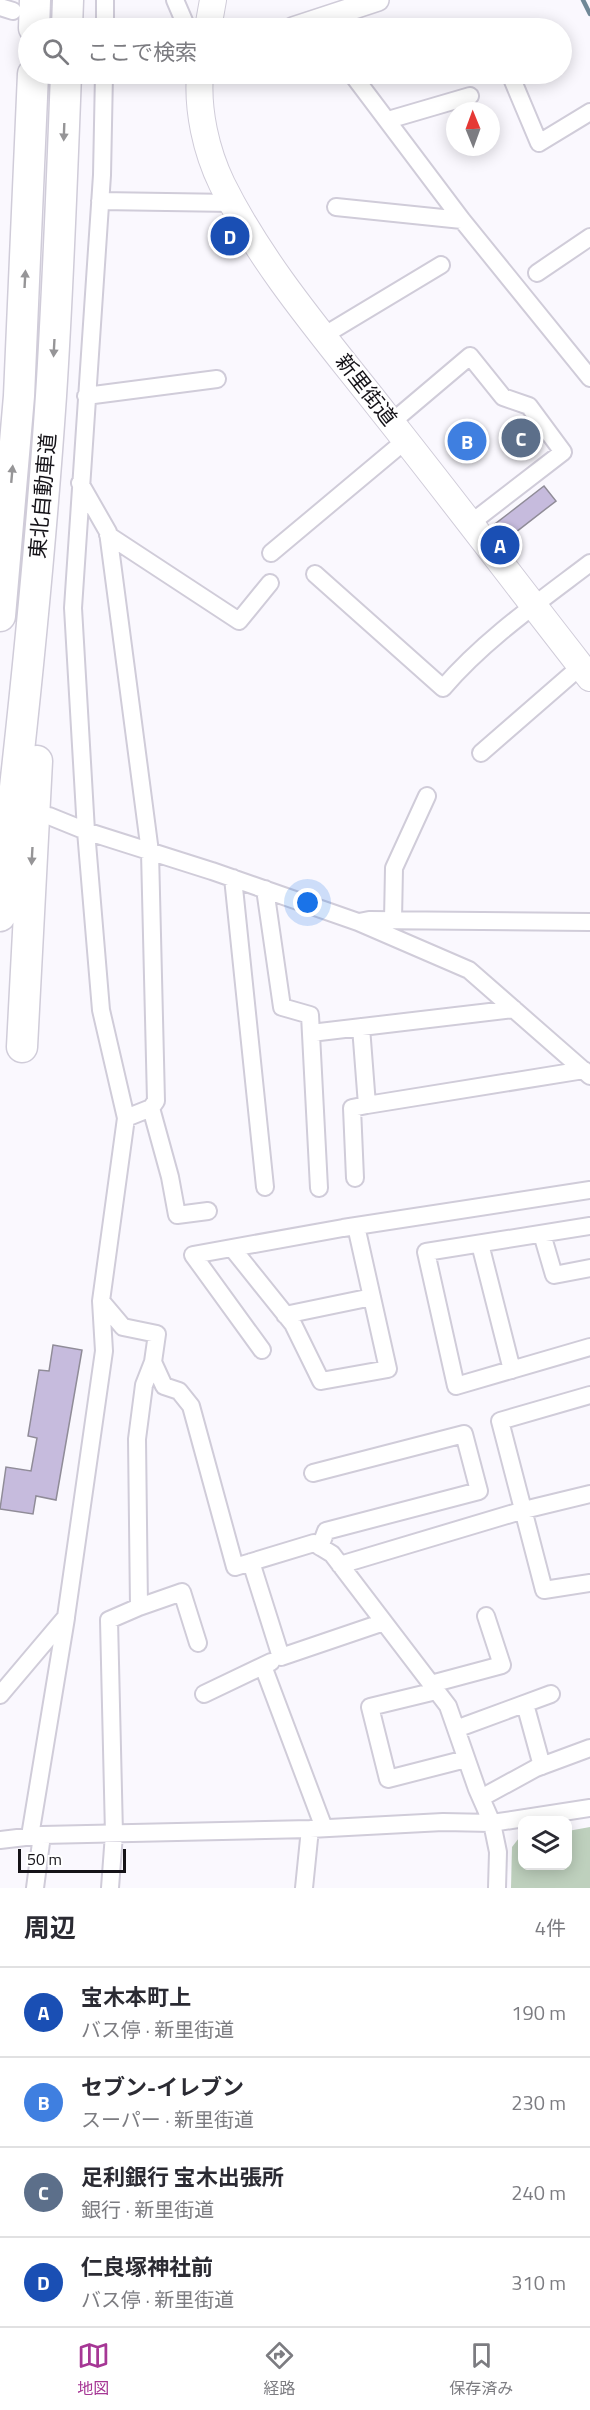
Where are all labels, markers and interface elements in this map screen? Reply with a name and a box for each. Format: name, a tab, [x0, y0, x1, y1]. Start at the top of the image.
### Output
search box	[18, 18, 572, 84]
icon: search	[39, 35, 72, 68]
text: ここで検索	[87, 35, 197, 69]
north arrow	[446, 102, 500, 156]
one-way arrow	[60, 122, 69, 141]
pin: D	[210, 214, 250, 258]
one-way arrow	[20, 270, 29, 289]
one-way arrow	[49, 338, 58, 357]
street label: 新里街道	[328, 346, 405, 432]
pin: C	[502, 416, 540, 460]
pin: B	[448, 418, 486, 464]
street label: 東北自動車道	[21, 432, 63, 560]
one-way arrow	[7, 464, 17, 483]
pin: A	[480, 522, 520, 568]
one-way arrow	[27, 846, 36, 865]
your location	[293, 888, 322, 917]
map controls	[518, 1816, 572, 1870]
button: layers	[518, 1816, 572, 1870]
scale bar	[18, 1846, 126, 1874]
text: 50 m	[27, 1847, 62, 1871]
text: 周辺	[24, 1908, 76, 1947]
text: 4件	[535, 1912, 566, 1943]
text: 宝木本町上	[81, 1980, 191, 2014]
text: A	[37, 1997, 50, 2028]
text: 190 m	[511, 1997, 566, 2028]
text: バス停 · 新里街道	[81, 2014, 234, 2045]
text: セブン-イレブン	[81, 2070, 244, 2104]
text: B	[37, 2087, 50, 2118]
text: 230 m	[511, 2087, 566, 2118]
text: スーパー · 新里街道	[81, 2104, 254, 2135]
text: 足利銀行 宝木出張所	[81, 2160, 284, 2194]
text: C	[38, 2177, 49, 2208]
text: 240 m	[511, 2177, 566, 2208]
text: 銀行 · 新里街道	[81, 2194, 214, 2225]
text: 仁良塚神社前	[81, 2250, 213, 2284]
text: D	[37, 2267, 50, 2298]
text: 310 m	[511, 2267, 566, 2298]
text: バス停 · 新里街道	[81, 2284, 234, 2315]
tab: 地図	[77, 2339, 110, 2400]
tab: 経路	[263, 2339, 296, 2400]
tab: 保存済み	[449, 2339, 513, 2400]

